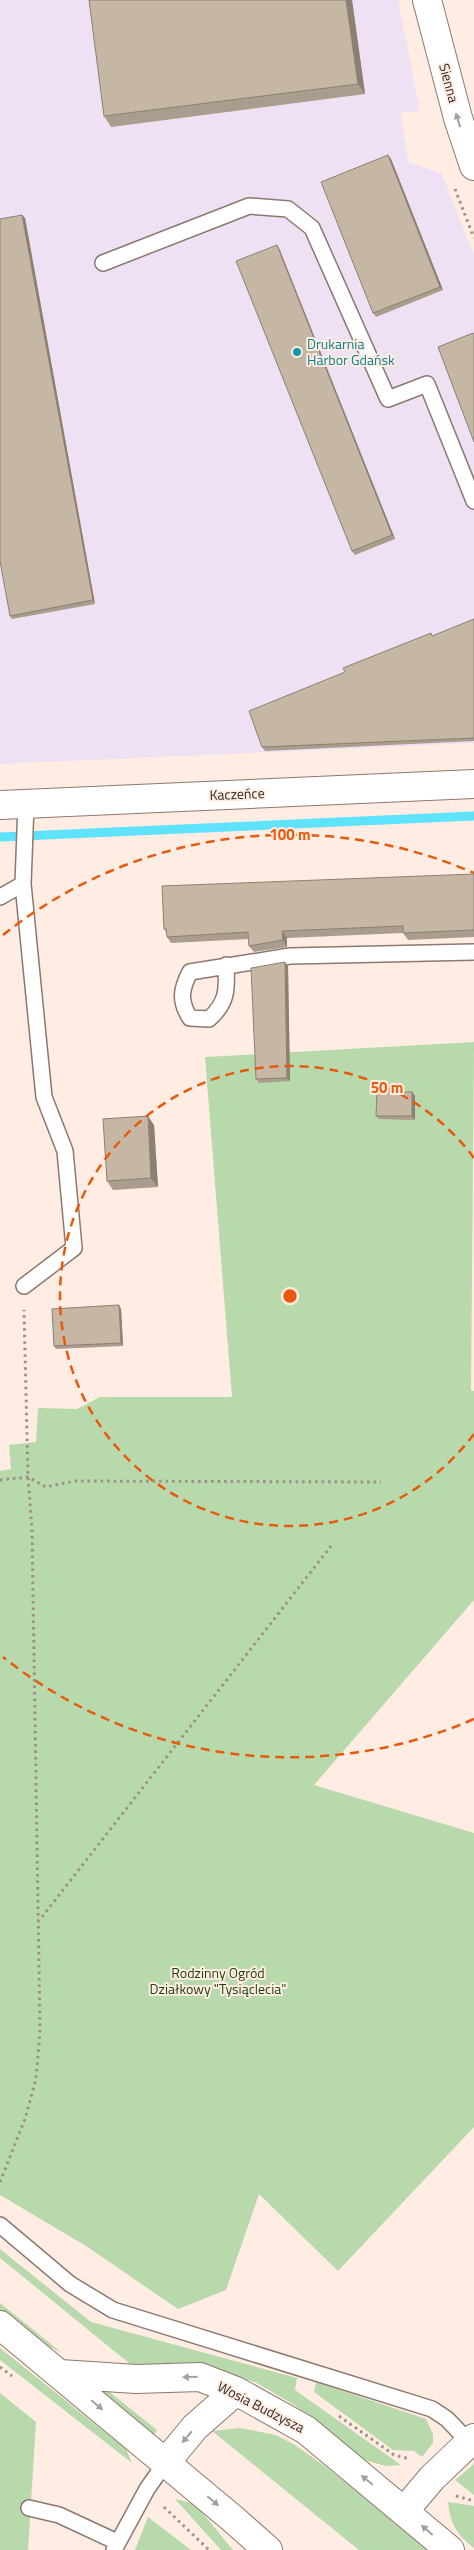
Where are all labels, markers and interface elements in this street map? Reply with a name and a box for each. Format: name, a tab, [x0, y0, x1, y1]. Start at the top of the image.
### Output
street label: Sienna	[434, 61, 465, 105]
one-way arrow	[454, 112, 462, 127]
place label: Drukarnia Harbor Gdańsk	[307, 333, 395, 370]
marker: Drukarnia Harbor Gdańsk	[291, 346, 303, 358]
street label: Kaczeńce	[209, 782, 265, 805]
text: 100 m	[269, 823, 311, 846]
text: 50 m	[371, 1076, 403, 1099]
centre of rings	[281, 1287, 299, 1305]
park label: Rodzinny Ogród Działkowy "Tysiąclecia"	[150, 1962, 286, 1999]
one-way arrow	[182, 2373, 198, 2381]
street label: Wosia Budzysza	[214, 2376, 309, 2438]
one-way arrow	[91, 2399, 104, 2410]
one-way arrow	[182, 2430, 193, 2443]
one-way arrow	[361, 2474, 374, 2485]
one-way arrow	[206, 2496, 219, 2507]
one-way arrow	[422, 2524, 434, 2536]

